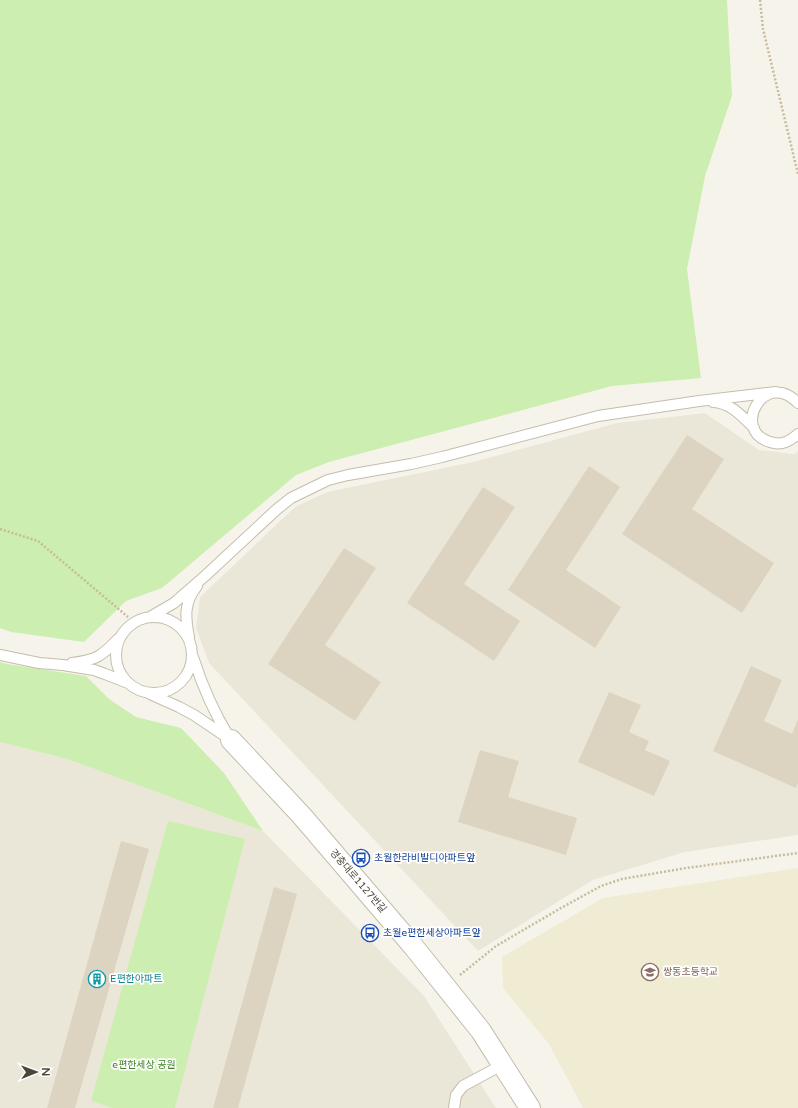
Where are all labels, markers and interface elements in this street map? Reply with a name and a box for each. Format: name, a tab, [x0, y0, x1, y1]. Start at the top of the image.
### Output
street label: 경충대로1127번길	[327, 847, 389, 915]
bus stop icon: 초월한라비발디아파트앞	[351, 848, 371, 868]
place label: 초월한라비발디아파트앞	[374, 852, 475, 864]
bus stop icon: 초월e편한세상아파트앞	[360, 923, 380, 943]
place label: 초월e편한세상아파트앞	[383, 927, 481, 939]
school or university icon: 쌍동초등학교	[640, 962, 660, 982]
place label: 쌍동초등학교	[663, 966, 718, 978]
building icon: E편한아파트	[87, 969, 107, 989]
place label: E편한아파트	[110, 973, 162, 985]
north arrow	[16, 1052, 56, 1092]
park label: e편한세상 공원	[112, 1059, 176, 1071]
text: N	[39, 1067, 52, 1076]

